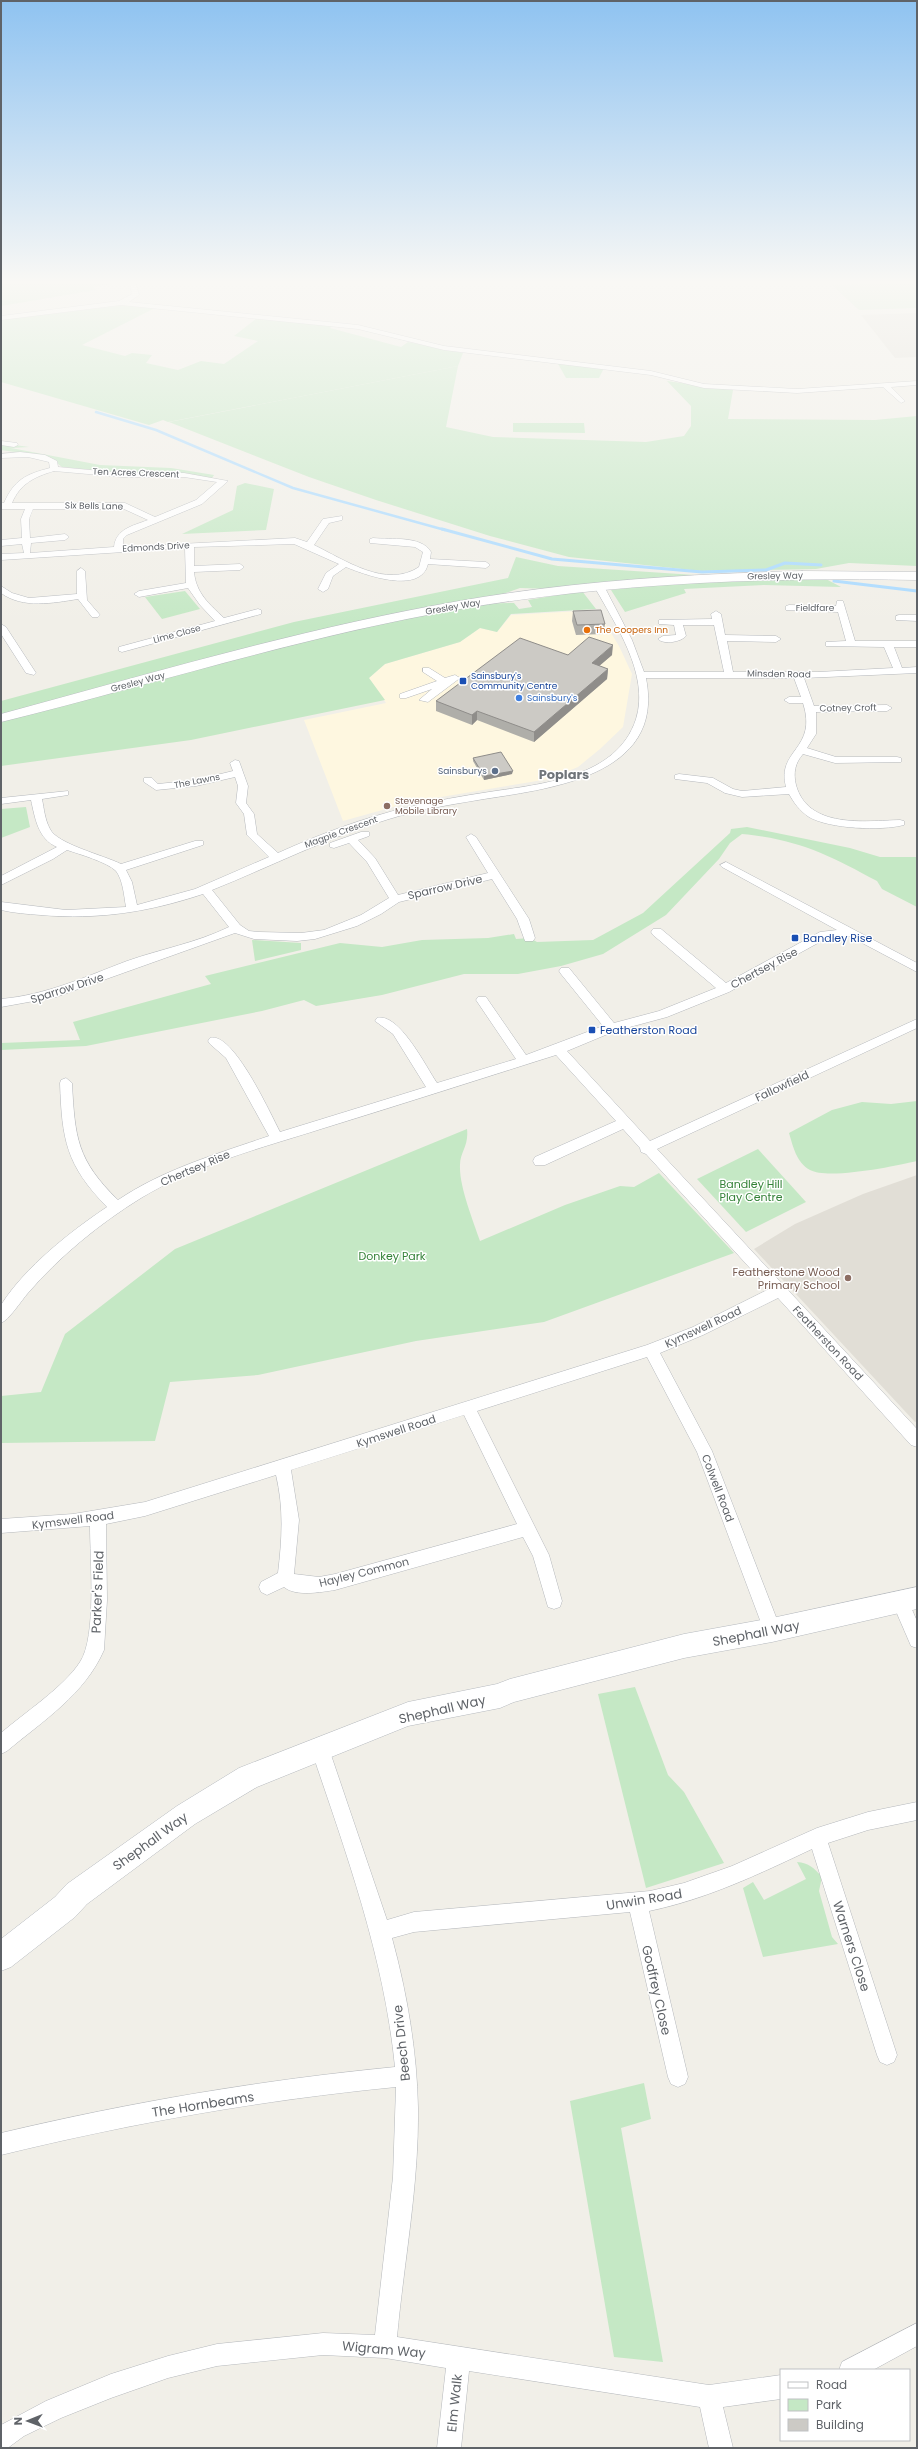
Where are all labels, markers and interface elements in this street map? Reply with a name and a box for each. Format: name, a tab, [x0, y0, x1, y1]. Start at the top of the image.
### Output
street label: Ten Acres Crescent	[92, 465, 180, 481]
street label: Six Bells Lane	[65, 499, 124, 513]
street label: Edmonds Drive	[122, 539, 190, 555]
street label: Gresley Way	[747, 570, 803, 582]
street label: Gresley Way	[424, 596, 482, 618]
street label: Fieldfare	[796, 602, 835, 614]
street label: Lime Close	[152, 622, 202, 646]
place label: The Coopers Inn	[595, 624, 668, 636]
marker: The Coopers Inn	[582, 625, 592, 635]
street label: Minsden Road	[747, 667, 811, 681]
street label: Gresley Way	[109, 669, 167, 695]
place label: Sainsbury's Community Centre	[471, 670, 558, 692]
marker: Sainsbury's Community Centre	[458, 676, 468, 686]
place label: Sainsbury's	[527, 692, 578, 704]
marker: Sainsbury's	[514, 693, 524, 703]
street label: Cotney Croft	[819, 702, 877, 714]
place label: Sainsburys	[438, 765, 487, 777]
district label: Poplars	[539, 765, 589, 784]
marker: Sainsburys	[490, 766, 500, 776]
street label: The Lawns	[173, 771, 221, 791]
place label: Stevenage Mobile Library	[395, 795, 457, 817]
marker: Stevenage Mobile Library	[382, 801, 392, 811]
street label: Magpie Crescent	[303, 813, 379, 851]
street label: Sparrow Drive	[406, 871, 484, 903]
place label: Bandley Rise	[803, 930, 872, 946]
marker: Bandley Rise	[790, 933, 800, 943]
street label: Chertsey Rise	[728, 943, 801, 992]
street label: Sparrow Drive	[28, 969, 106, 1007]
place label: Featherston Road	[600, 1022, 697, 1038]
marker: Featherston Road	[587, 1025, 597, 1035]
street label: Fallowfield	[752, 1067, 812, 1105]
street label: Chertsey Rise	[158, 1146, 232, 1190]
park label: Bandley Hill Play Centre	[719, 1176, 783, 1205]
park label: Donkey Park	[358, 1248, 426, 1264]
place label: Featherstone Wood Primary School	[732, 1264, 840, 1293]
marker: Featherstone Wood Primary School	[843, 1273, 853, 1283]
street label: Kymswell Road	[662, 1302, 744, 1352]
street label: Featherston Road	[789, 1302, 867, 1384]
street label: Kymswell Road	[354, 1411, 438, 1451]
street label: Colwell Road	[698, 1452, 738, 1524]
street label: Kymswell Road	[31, 1507, 115, 1533]
street label: Parker's Field	[87, 1550, 108, 1634]
street label: Hayley Common	[317, 1553, 411, 1591]
street label: Shephall Way	[711, 1616, 802, 1651]
street label: Shephall Way	[397, 1690, 488, 1729]
street label: Shephall Way	[109, 1807, 192, 1875]
street label: Unwin Road	[605, 1884, 683, 1915]
street label: Warners Close	[828, 1898, 875, 1994]
street label: Godfrey Close	[637, 1943, 676, 2037]
street label: Beech Drive	[388, 2004, 415, 2082]
street label: The Hornbeams	[151, 2087, 256, 2122]
street label: Wigram Way	[341, 2336, 427, 2363]
legend	[780, 2369, 910, 2441]
street label: Elm Walk	[442, 2373, 467, 2433]
text: Road	[816, 2376, 847, 2393]
text: Park	[816, 2396, 843, 2413]
north arrow	[8, 2401, 48, 2441]
text: Building	[816, 2416, 864, 2433]
text: N	[10, 2417, 26, 2425]

